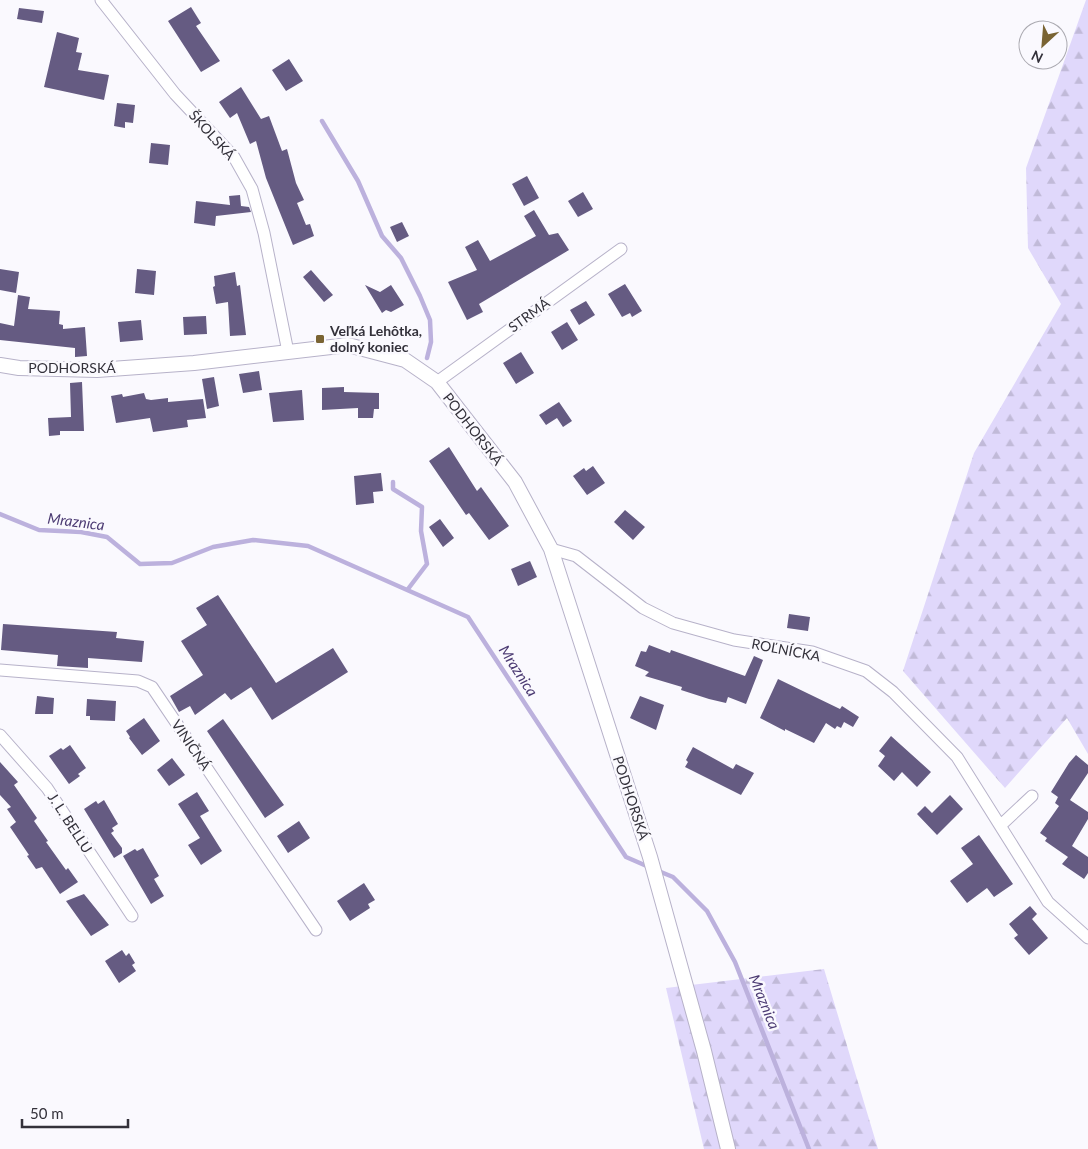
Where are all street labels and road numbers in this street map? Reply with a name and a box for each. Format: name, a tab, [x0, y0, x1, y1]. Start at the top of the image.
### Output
street label: ŠKOLSKÁ	[186, 106, 239, 163]
street label: STRMÁ	[505, 294, 553, 335]
street label: PODHORSKÁ	[28, 359, 116, 376]
street label: PODHORSKÁ	[440, 389, 507, 469]
street label: ROĽNÍCKA	[750, 635, 822, 665]
street label: VINIČNÁ	[168, 716, 215, 774]
street label: PODHORSKÁ	[610, 754, 653, 842]
street label: J. L. BELLU	[45, 789, 96, 856]

